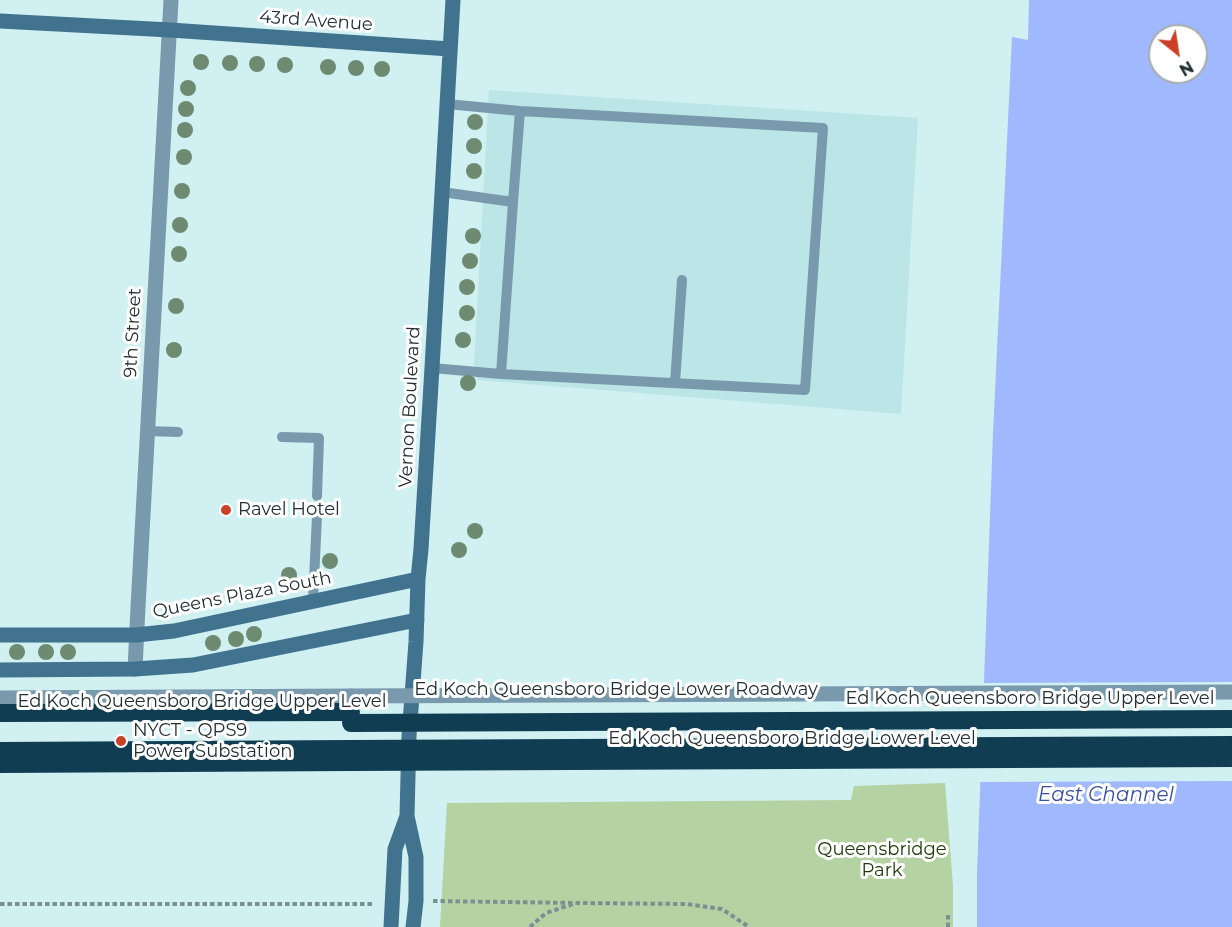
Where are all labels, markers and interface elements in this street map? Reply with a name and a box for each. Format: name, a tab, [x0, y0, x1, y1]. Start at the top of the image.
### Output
street label: 43rd Avenue	[259, 6, 373, 36]
north arrow	[1148, 24, 1208, 84]
text: N	[1176, 57, 1197, 80]
street label: 9th Street	[120, 288, 146, 378]
street label: Vernon Boulevard	[395, 326, 425, 488]
place label: Ravel Hotel	[238, 499, 340, 521]
marker: Ravel Hotel	[219, 503, 233, 517]
street label: Queens Plaza South	[151, 567, 333, 623]
street label: Ed Koch Queensboro Bridge Lower Roadway	[414, 679, 818, 701]
street label: Ed Koch Queensboro Bridge Upper Level	[845, 688, 1215, 710]
street label: Ed Koch Queensboro Bridge Upper Level	[17, 691, 387, 713]
place label: NYCT - QPS9 Power Substation	[133, 720, 292, 762]
street label: Ed Koch Queensboro Bridge Lower Level	[608, 728, 976, 750]
marker: NYCT - QPS9 Power Substation	[114, 734, 128, 748]
water label: East Channel	[1038, 783, 1174, 807]
park label: Queensbridge Park	[817, 839, 947, 882]

